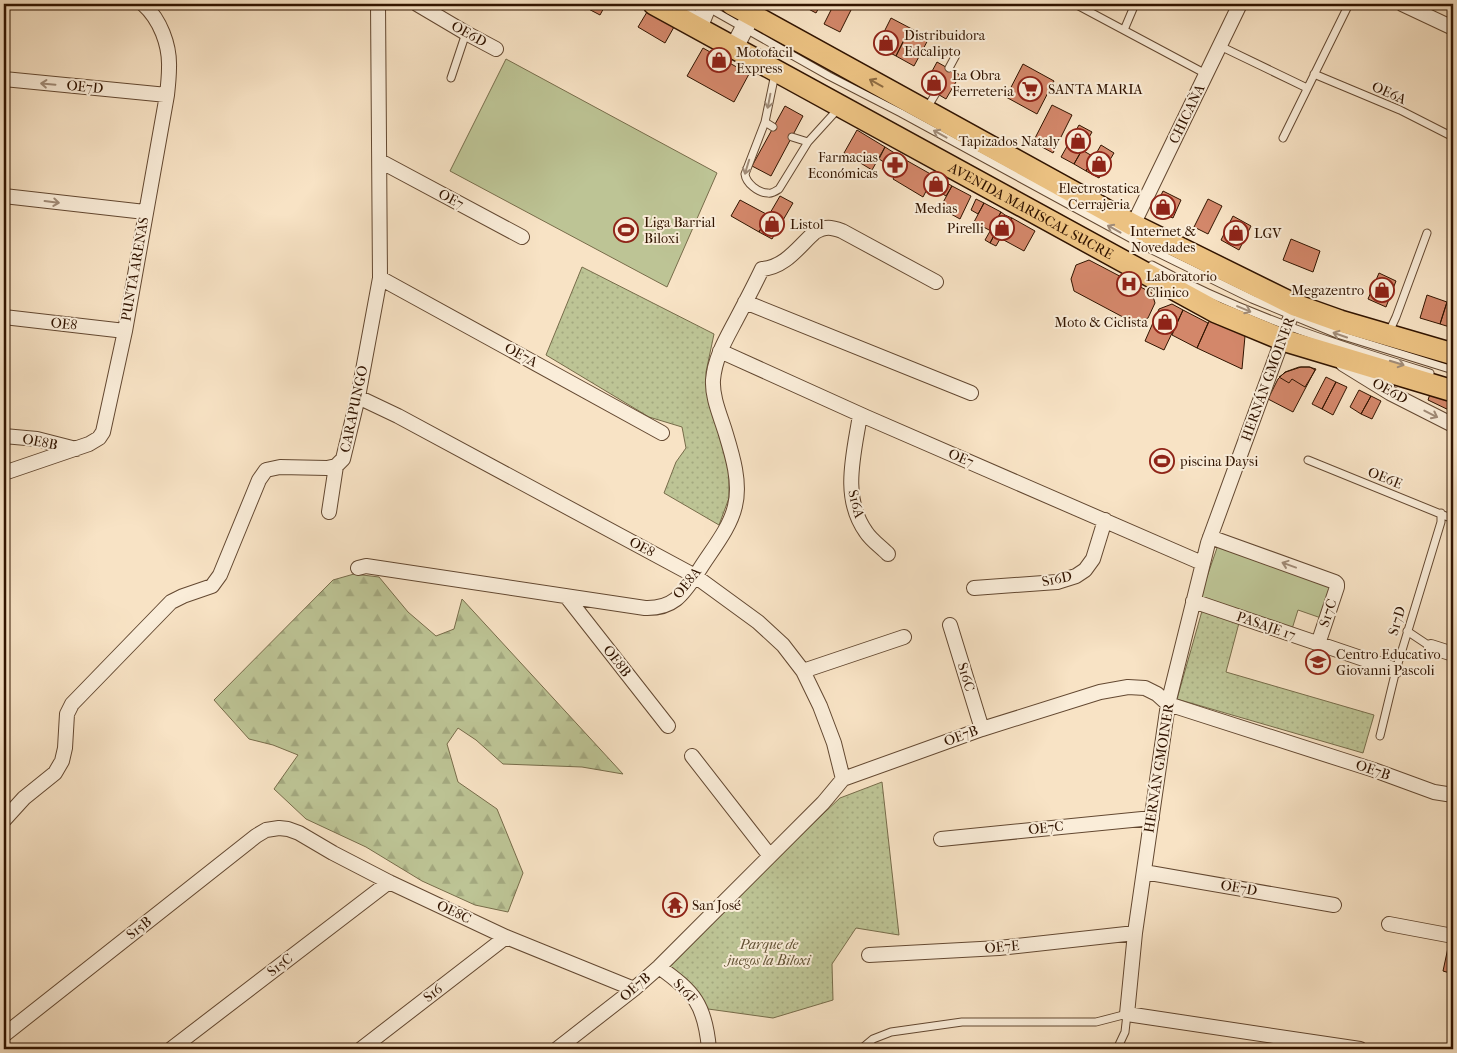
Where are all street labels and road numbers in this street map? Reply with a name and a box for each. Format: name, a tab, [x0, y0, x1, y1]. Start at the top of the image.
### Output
street label: OE6D	[448, 17, 490, 51]
street label: OE7D	[66, 77, 104, 97]
street label: OE6A	[1369, 78, 1410, 108]
street label: CHICAÑA	[1165, 81, 1209, 146]
street label: AVENIDA MARISCAL SUCRE	[945, 158, 1117, 263]
street label: OE7	[435, 185, 467, 213]
street label: PUNTA ARENAS	[117, 216, 153, 322]
street label: HERNÁN GMOINER	[1237, 313, 1299, 444]
street label: OE8	[50, 314, 78, 334]
street label: OE7A	[501, 339, 541, 371]
street label: CARAPUNGO	[336, 364, 372, 454]
street label: OE6D	[1369, 374, 1411, 408]
street label: OE8B	[21, 430, 59, 454]
street label: OE7	[946, 445, 977, 471]
street label: OE6E	[1365, 463, 1405, 493]
street label: S16A	[844, 488, 868, 521]
street label: OE8	[626, 533, 658, 561]
street label: OE8A	[669, 563, 705, 602]
street label: S16D	[1040, 567, 1074, 590]
street label: S17C	[1316, 597, 1340, 629]
street label: S17D	[1385, 604, 1410, 638]
street label: PASAJE 17	[1234, 608, 1298, 644]
street label: OE8B	[599, 642, 635, 680]
street label: S16C	[954, 661, 978, 693]
street label: HERNÁN GMOINER	[1139, 701, 1178, 834]
street label: OE7B	[941, 722, 981, 750]
street label: OE7B	[1354, 756, 1392, 784]
street label: OE7C	[1027, 818, 1065, 838]
street label: OE7D	[1219, 876, 1259, 900]
street label: OE8C	[434, 897, 474, 927]
street label: S15B	[123, 913, 155, 943]
street label: OE7E	[984, 937, 1021, 957]
street label: S15C	[264, 950, 296, 980]
street label: OE7B	[616, 969, 654, 1005]
street label: S16F	[669, 975, 701, 1007]
street label: S16	[420, 980, 446, 1006]

